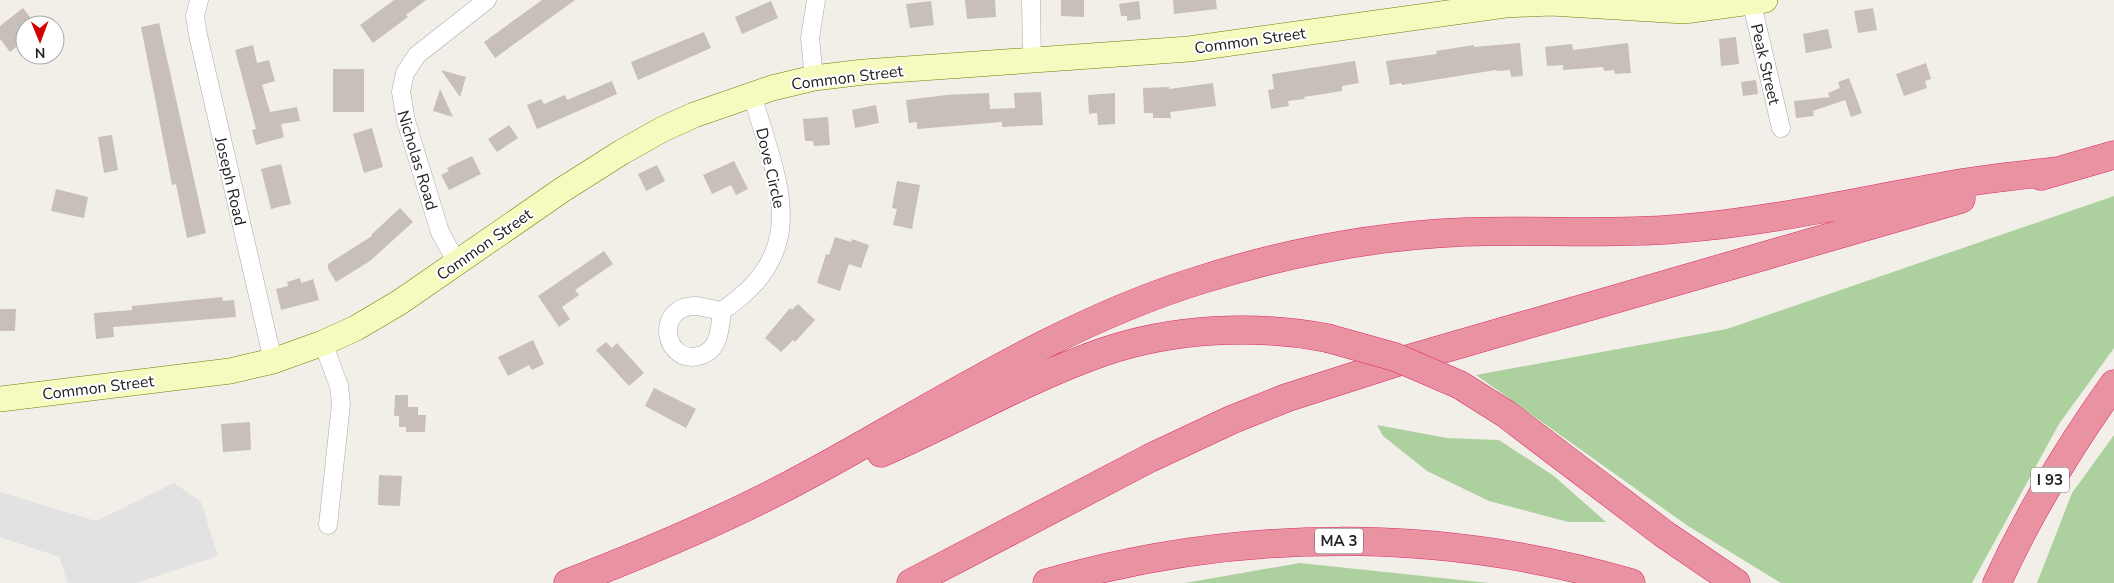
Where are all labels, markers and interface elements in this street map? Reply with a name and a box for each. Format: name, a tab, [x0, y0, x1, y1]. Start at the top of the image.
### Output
north arrow	[15, 15, 65, 65]
street label: Common Street	[1193, 22, 1308, 60]
street label: Peak Street	[1745, 22, 1785, 107]
text: N	[35, 43, 46, 62]
street label: Common Street	[790, 60, 905, 96]
street label: Nicholas Road	[391, 108, 443, 213]
street label: Dove Circle	[750, 126, 790, 211]
street label: Joseph Road	[209, 134, 251, 228]
street label: Common Street	[432, 203, 537, 286]
street label: Common Street	[41, 370, 156, 406]
road number: I 93	[2031, 468, 2069, 492]
road number: MA 3	[1315, 528, 1363, 554]

